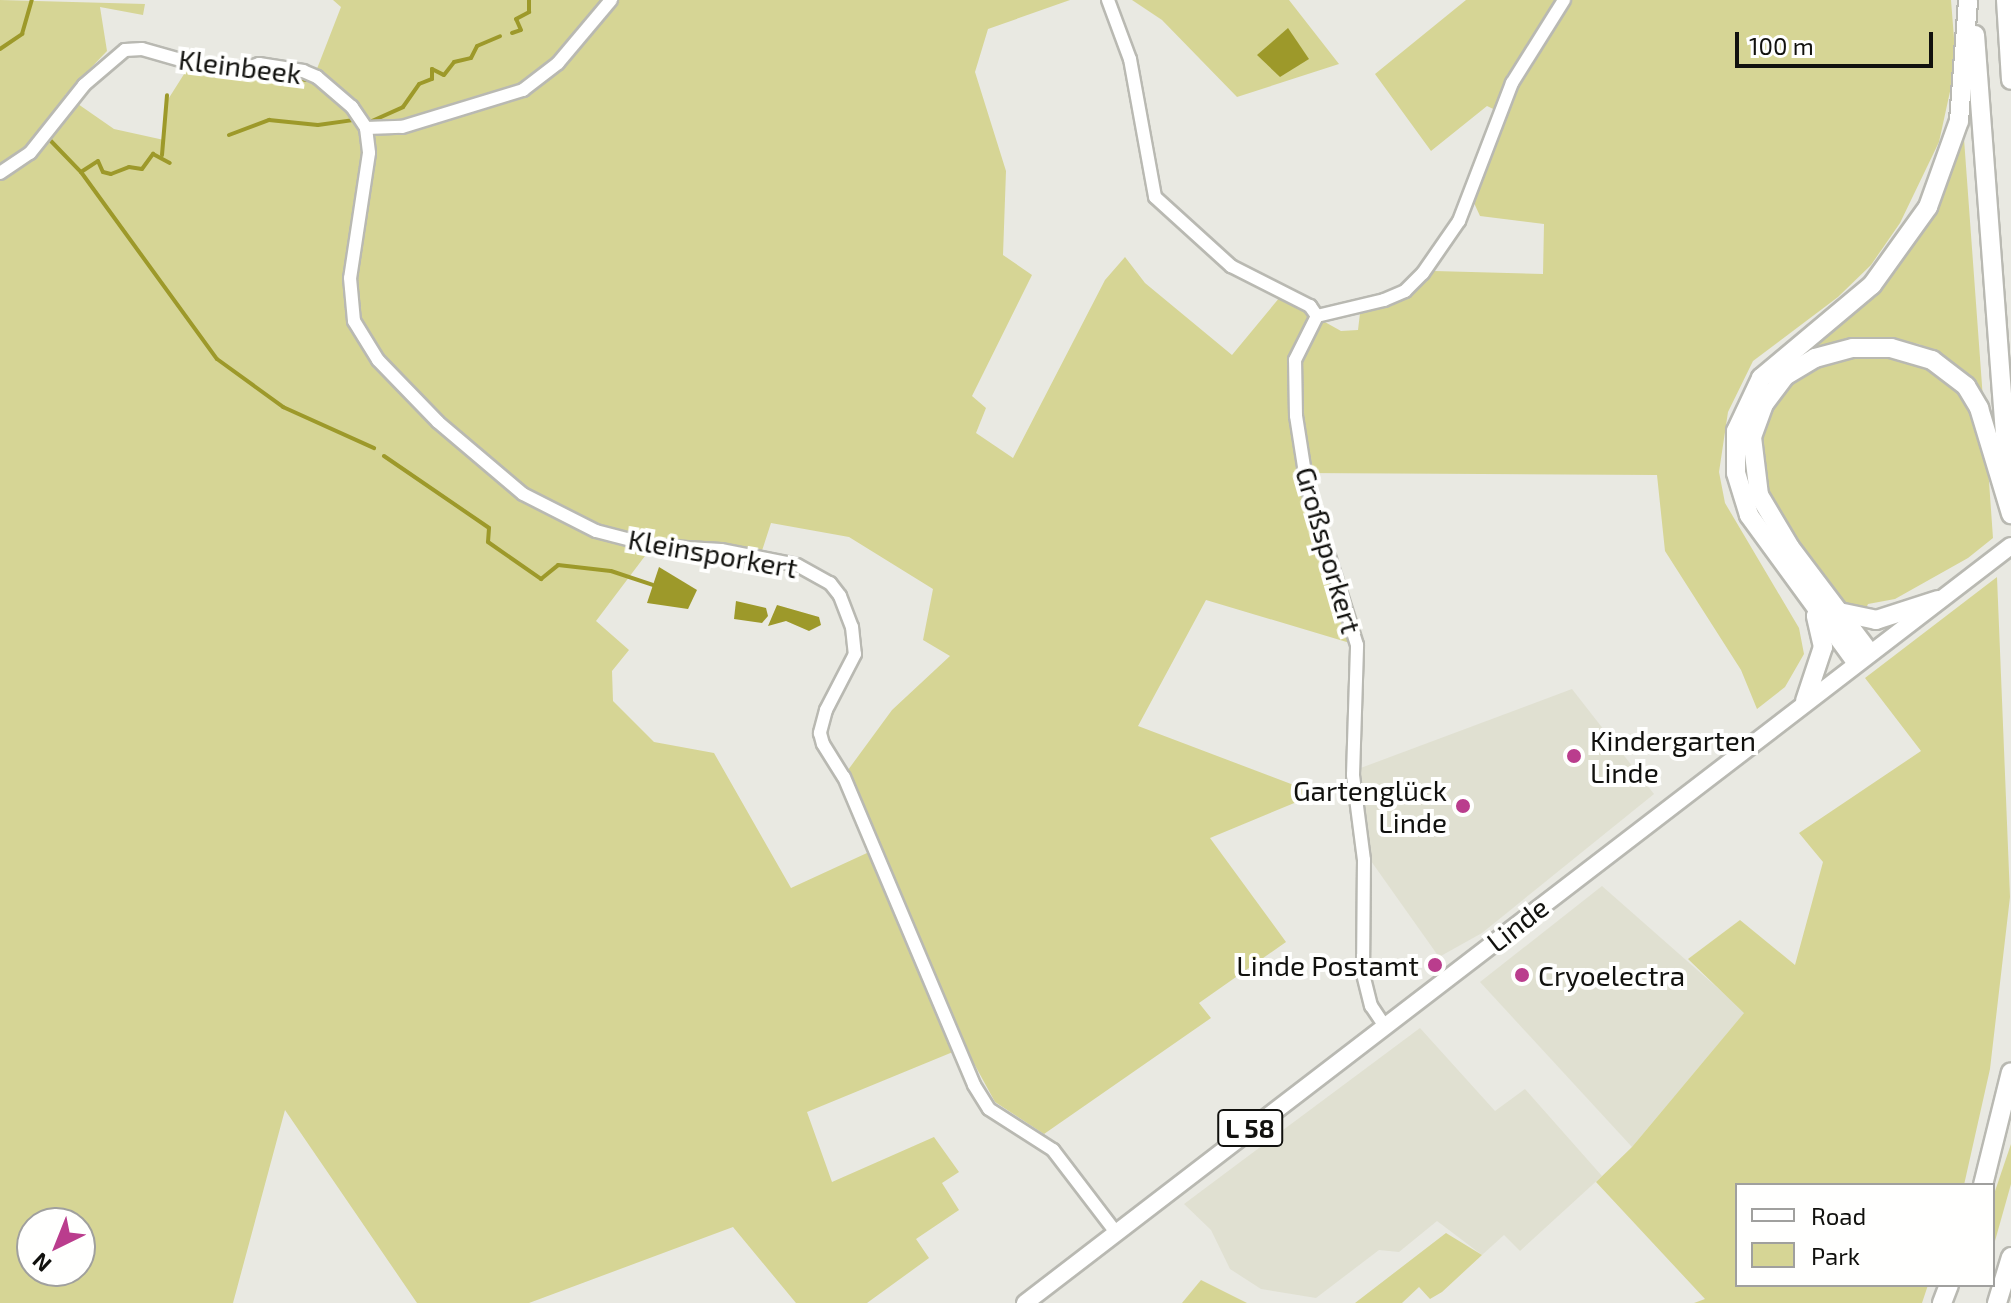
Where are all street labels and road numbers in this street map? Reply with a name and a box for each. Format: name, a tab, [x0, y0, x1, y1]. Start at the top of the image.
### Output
street label: Kleinbeek	[177, 42, 303, 90]
street label: Großsporkert	[1289, 463, 1369, 637]
street label: Kleinsporkert	[626, 522, 800, 584]
street label: Linde	[1480, 890, 1554, 958]
road number: L 58	[1216, 1106, 1284, 1150]

